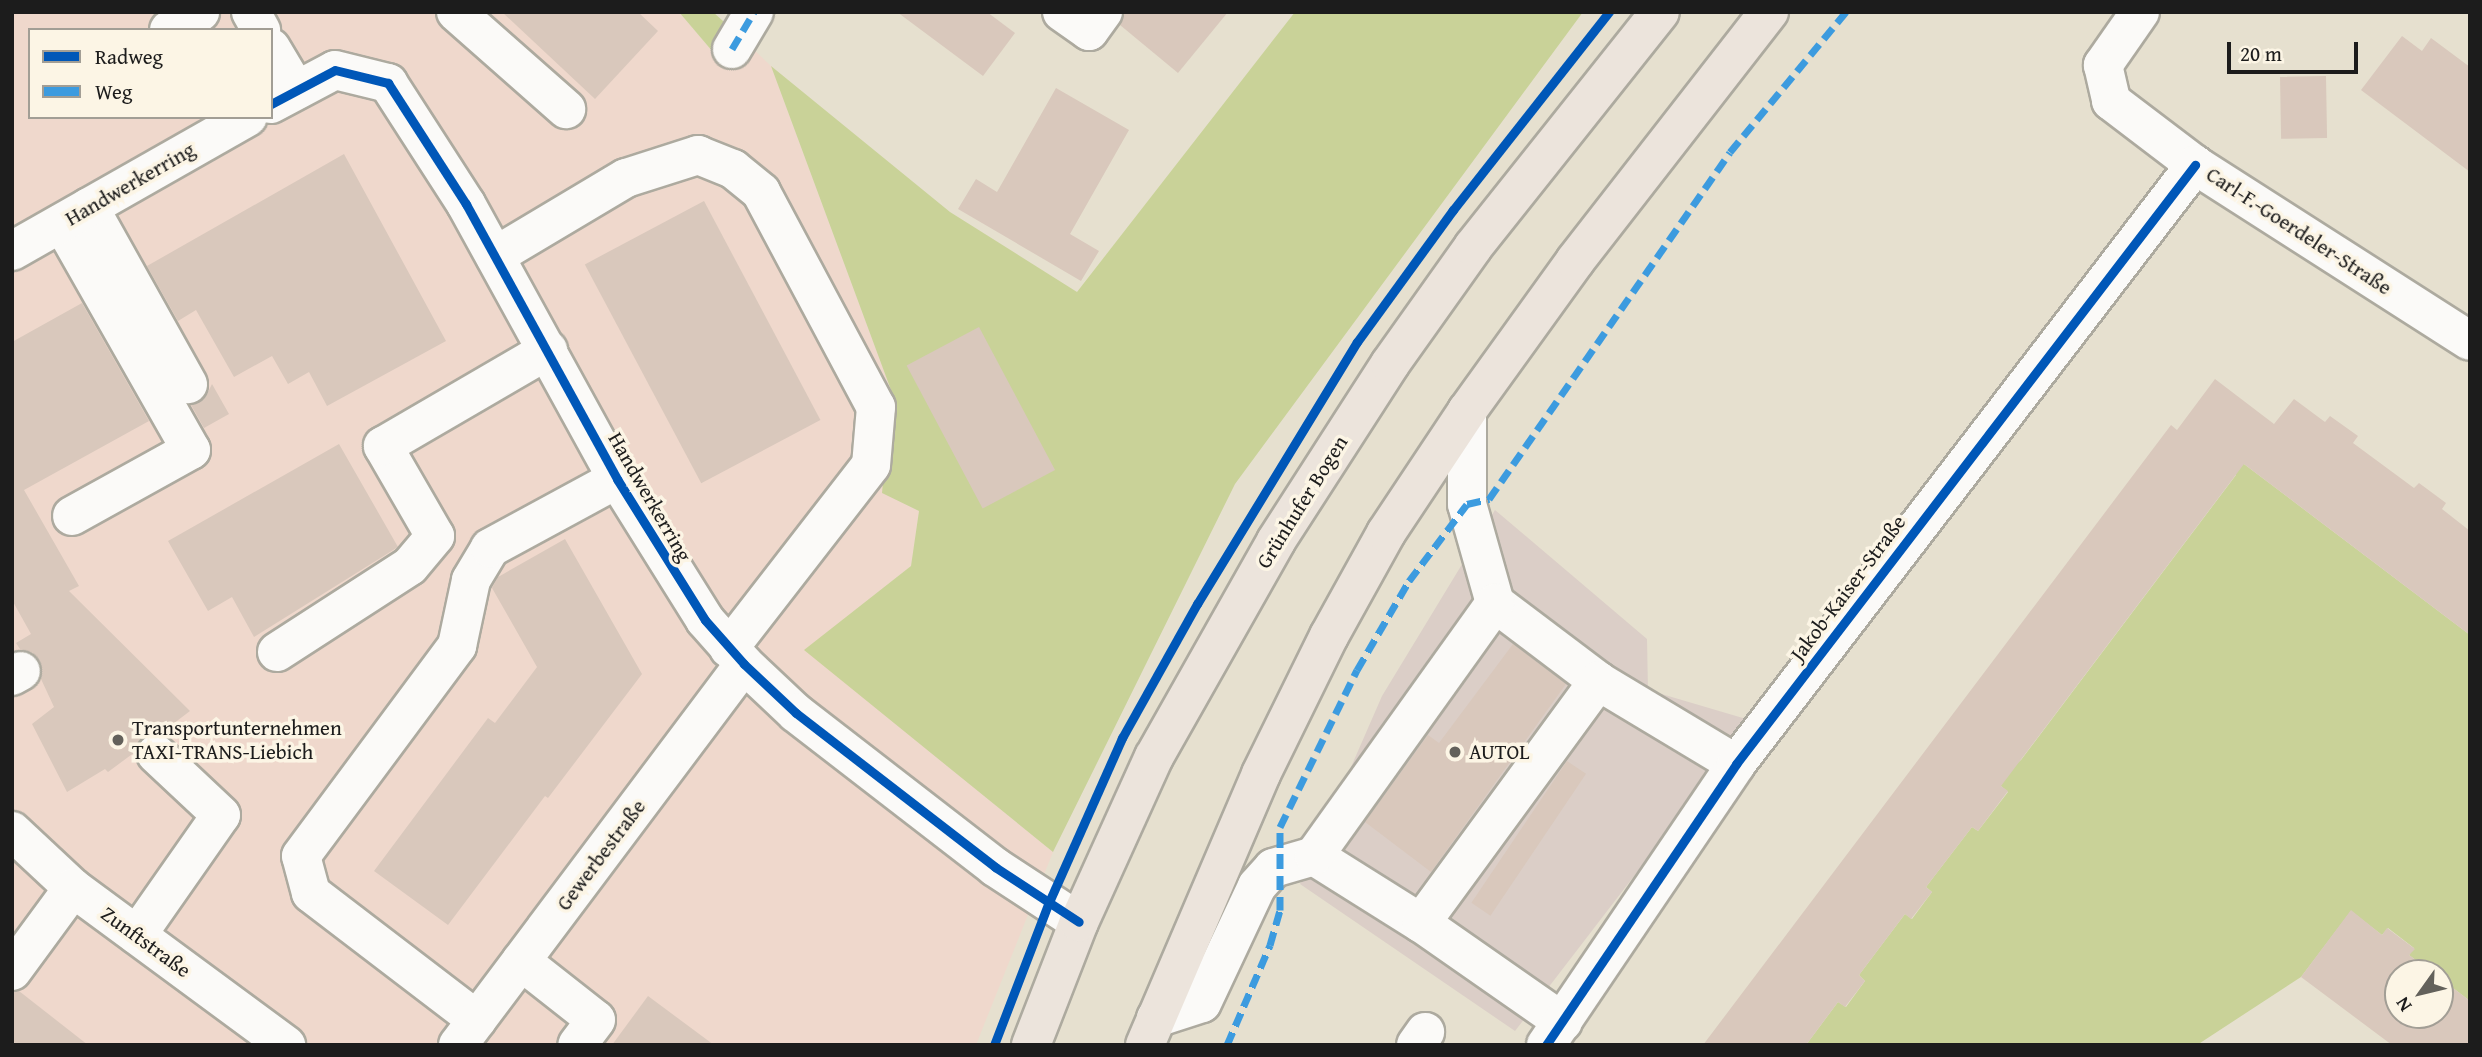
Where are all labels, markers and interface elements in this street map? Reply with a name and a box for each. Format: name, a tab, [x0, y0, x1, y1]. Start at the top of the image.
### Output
legend	[28, 28, 273, 119]
scale bar	[2230, 28, 2361, 72]
text: 20 m	[2240, 38, 2282, 69]
text: Radweg	[95, 41, 163, 72]
text: Weg	[95, 76, 132, 107]
street label: Handwerkerring	[61, 137, 199, 231]
street label: Carl-F.-Goerdeler-Straße	[2202, 162, 2396, 300]
street label: Handwerkerring	[603, 428, 697, 566]
street label: Grünhufer Bogen	[1251, 431, 1353, 573]
street label: Jakob-Kaiser-Straße	[1785, 510, 1911, 666]
place label: Transportunternehmen TAXI-TRANS-Liebich	[132, 715, 342, 765]
marker: Transportunternehmen TAXI-TRANS-Liebich	[110, 732, 126, 748]
place label: AUTOL	[1469, 739, 1530, 765]
marker: AUTOL	[1447, 744, 1463, 760]
street label: Gewerbestraße	[551, 795, 651, 915]
street label: Zunftstraße	[96, 901, 196, 983]
north arrow	[2384, 959, 2454, 1029]
text: N	[2388, 992, 2418, 1018]

